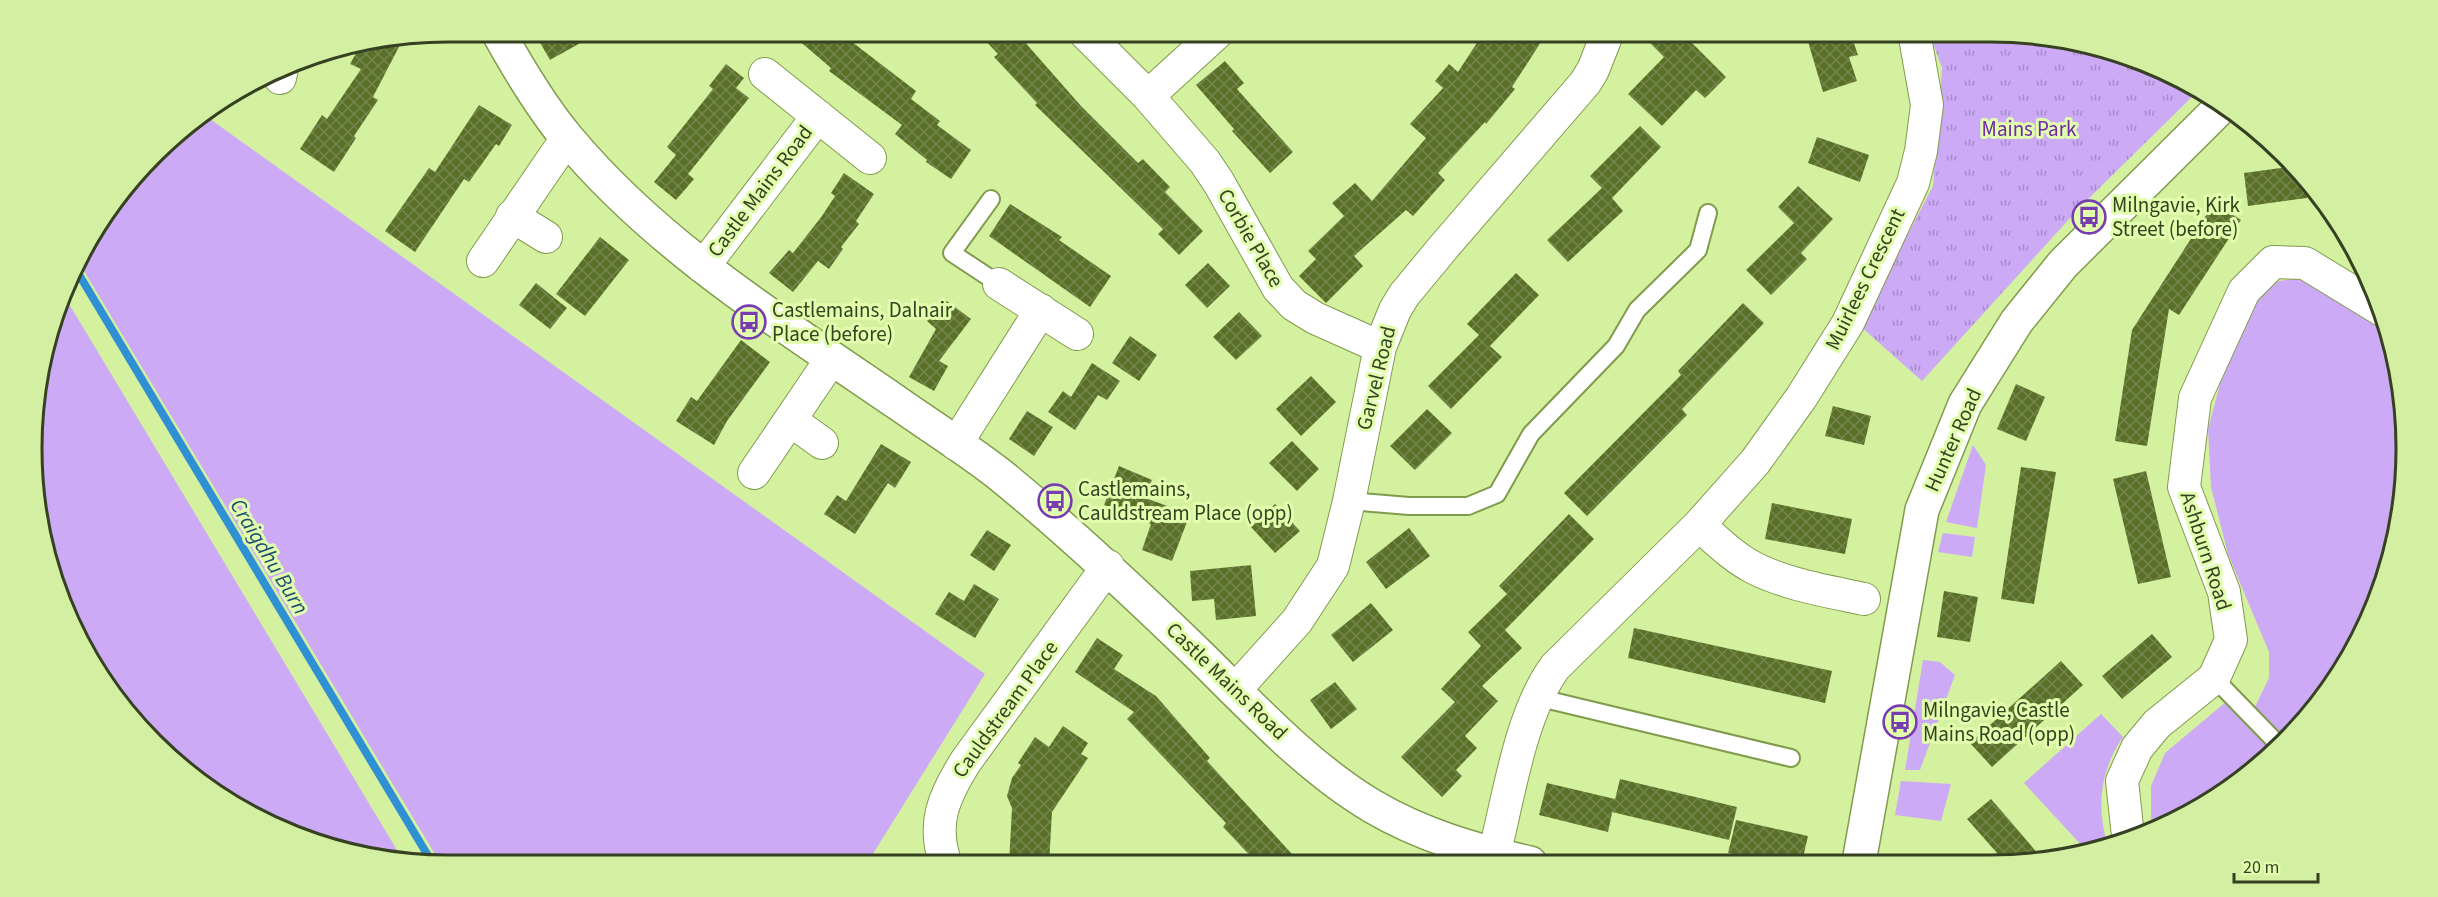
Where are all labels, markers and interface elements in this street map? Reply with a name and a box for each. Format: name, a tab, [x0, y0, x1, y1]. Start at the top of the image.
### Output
park label: Mains Park	[1982, 114, 2077, 144]
street label: Castle Mains Road	[700, 119, 820, 263]
street label: Corbie Place	[1211, 183, 1291, 293]
place label: Milngavie, Kirk Street (before)	[2112, 190, 2241, 244]
bus stop icon: Milngavie, Kirk Street (before)	[2071, 199, 2107, 235]
street label: Muirlees Crescent	[1818, 203, 1912, 355]
place label: Castlemains, Dalnair Place (before)	[772, 295, 953, 349]
bus stop icon: Castlemains, Dalnair Place (before)	[731, 304, 767, 340]
street label: Garvel Road	[1349, 323, 1403, 433]
street label: Hunter Road	[1917, 383, 1989, 497]
place label: Castlemains, Cauldstream Place (opp)	[1078, 474, 1293, 528]
bus stop icon: Castlemains, Cauldstream Place (opp)	[1037, 483, 1073, 519]
street label: Ashburn Road	[2173, 488, 2239, 614]
water label: Craigdhu Burn	[222, 492, 316, 621]
street label: Castle Mains Road	[1160, 615, 1294, 747]
street label: Cauldstream Place	[945, 634, 1065, 784]
place label: Milngavie, Castle Mains Road (opp)	[1923, 695, 2075, 749]
bus stop icon: Milngavie, Castle Mains Road (opp)	[1882, 704, 1918, 740]
scale bar	[2234, 846, 2318, 884]
text: 20 m	[2243, 855, 2279, 880]

